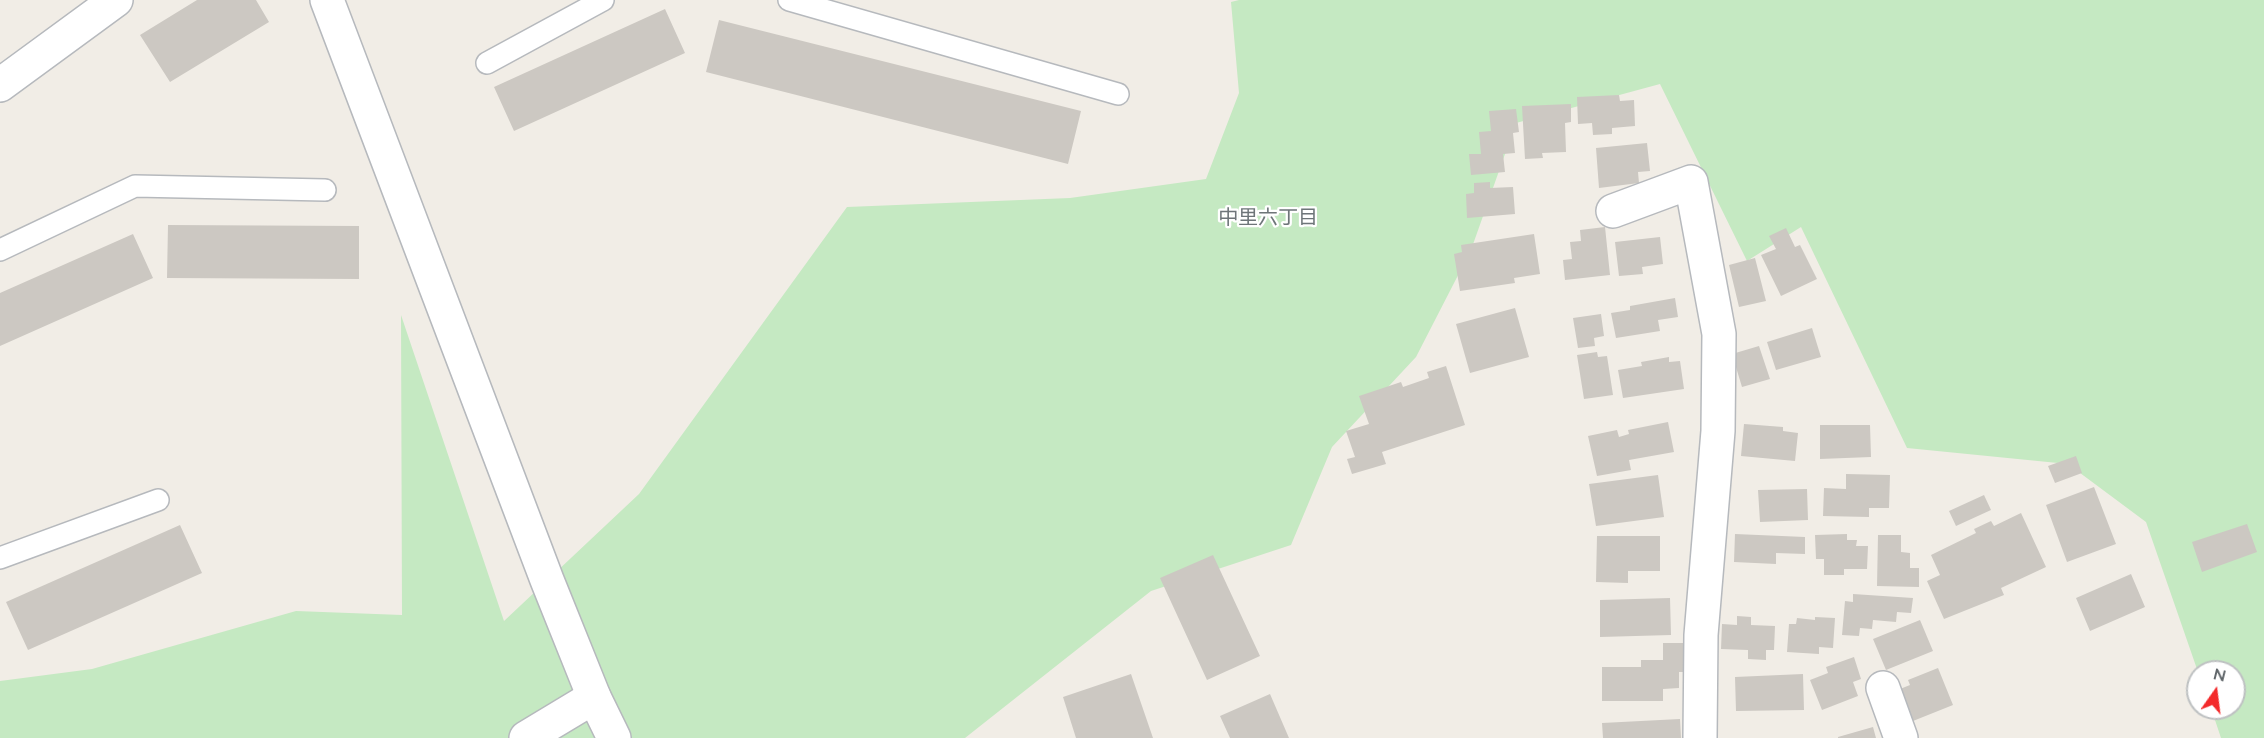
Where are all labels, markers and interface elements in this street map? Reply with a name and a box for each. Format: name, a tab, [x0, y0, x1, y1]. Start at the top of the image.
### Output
district label: 中里六丁目	[1218, 206, 1318, 230]
north arrow	[2186, 660, 2246, 720]
text: N	[2212, 663, 2228, 685]

